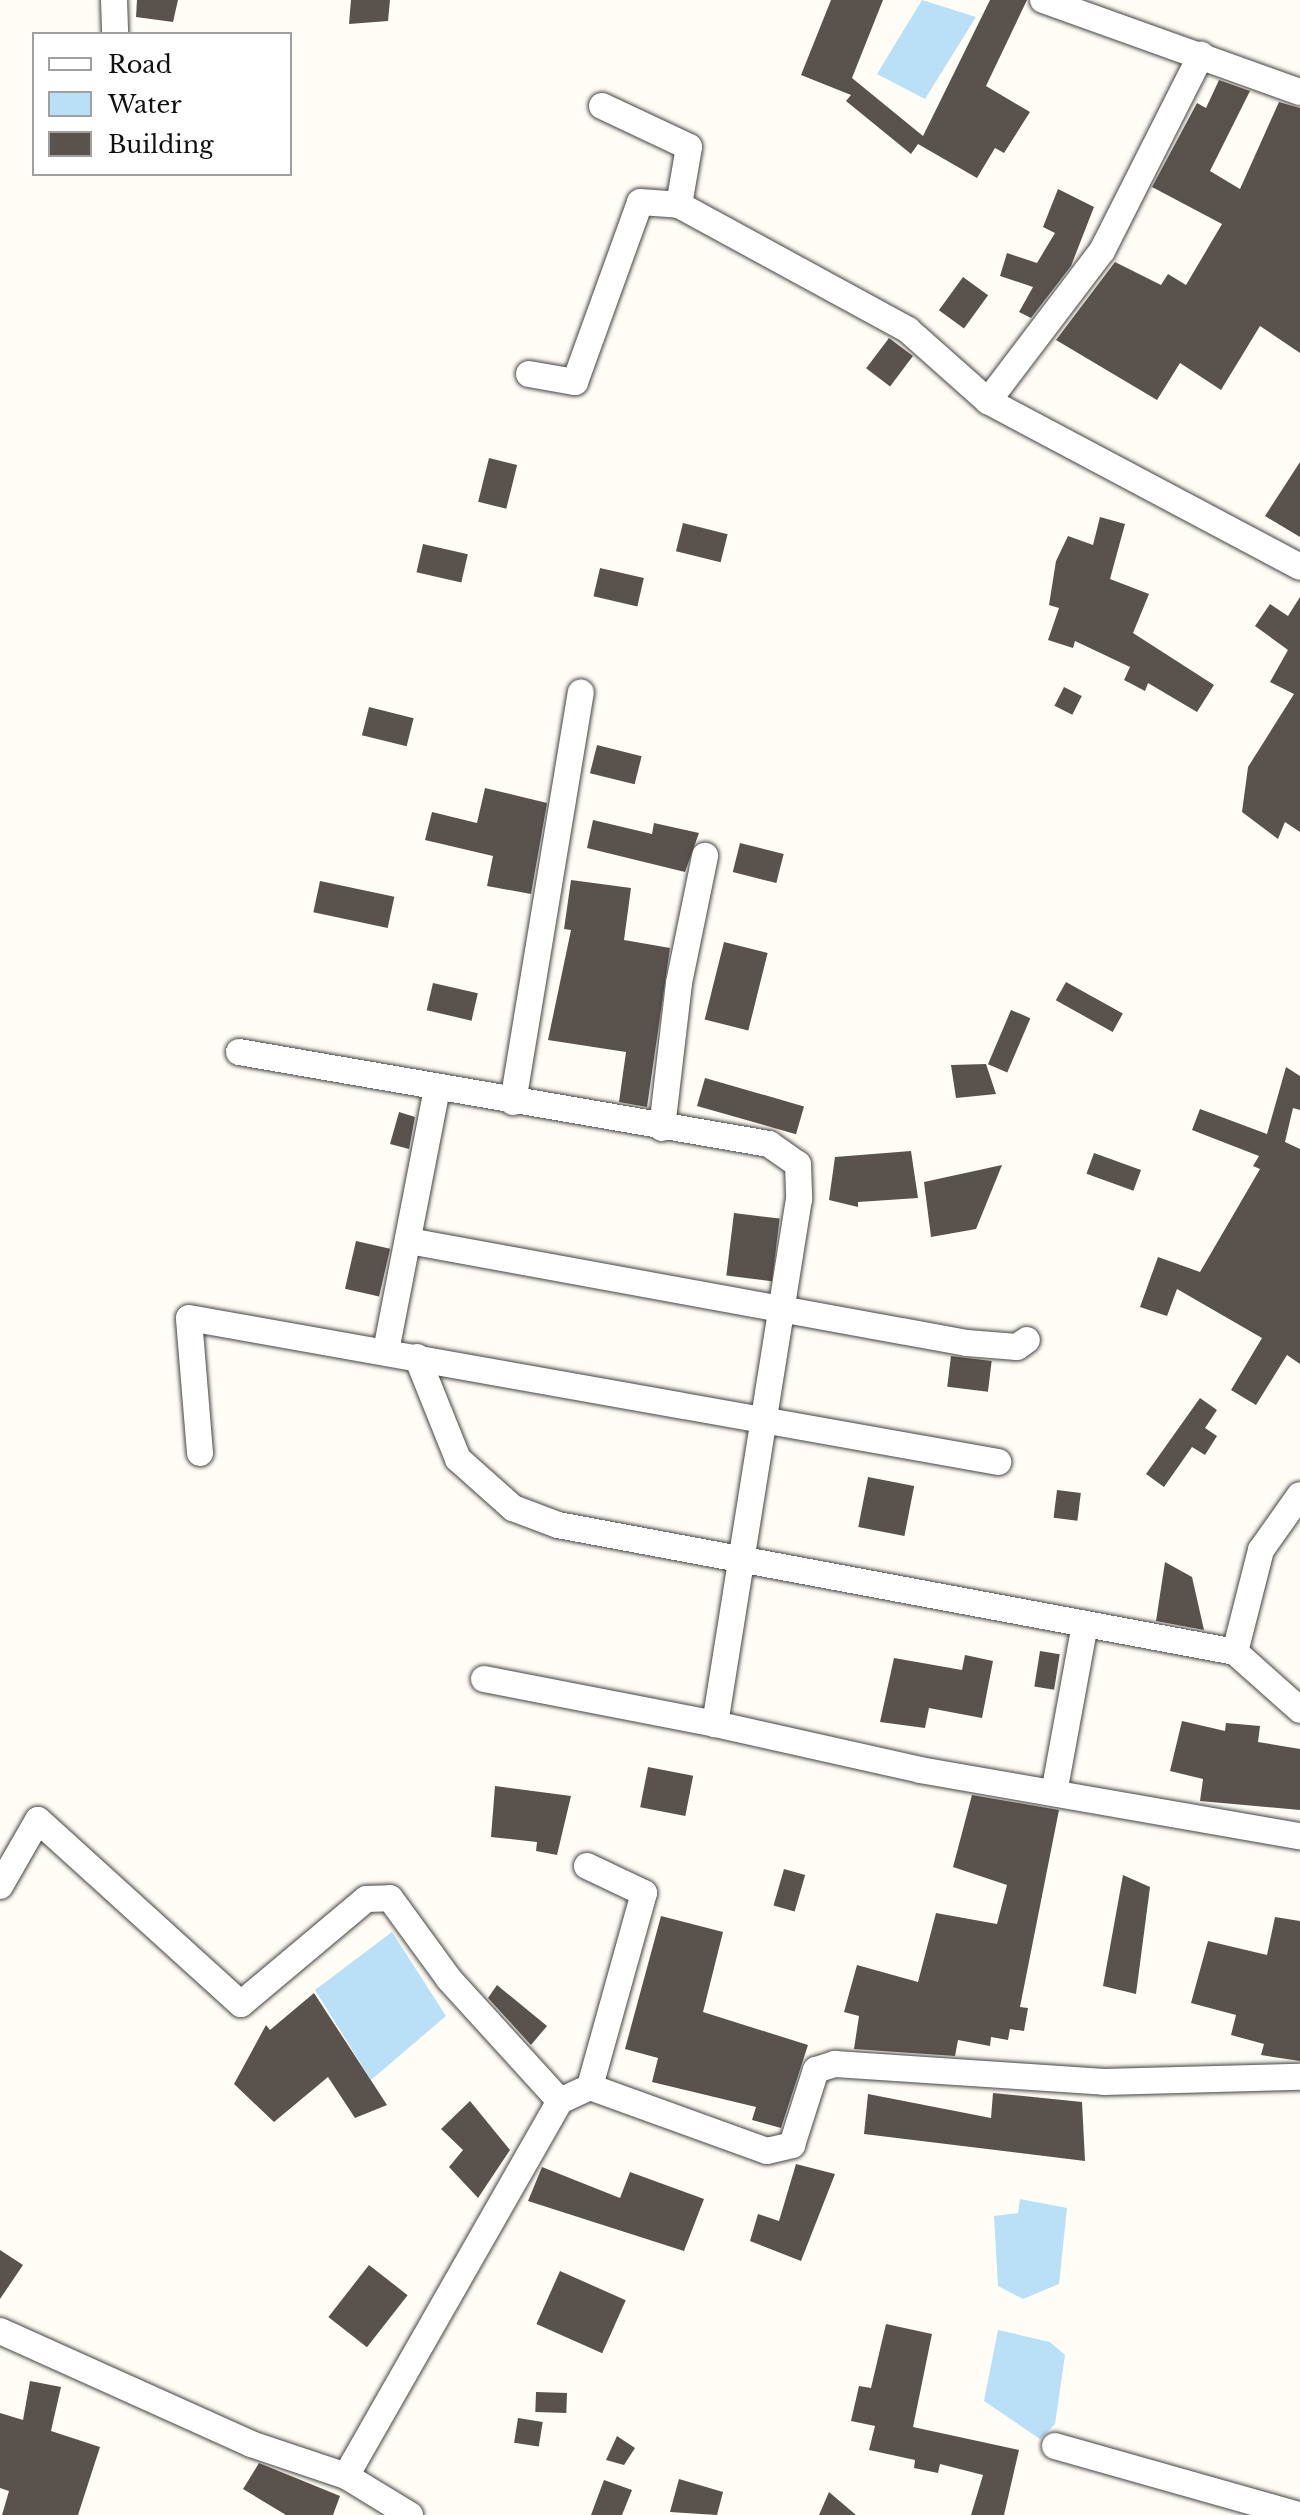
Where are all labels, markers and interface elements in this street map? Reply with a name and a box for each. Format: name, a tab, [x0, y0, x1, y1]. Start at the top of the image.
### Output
legend	[32, 32, 292, 176]
text: Road	[108, 50, 172, 79]
text: Water	[108, 90, 182, 119]
text: Building	[108, 130, 214, 159]

